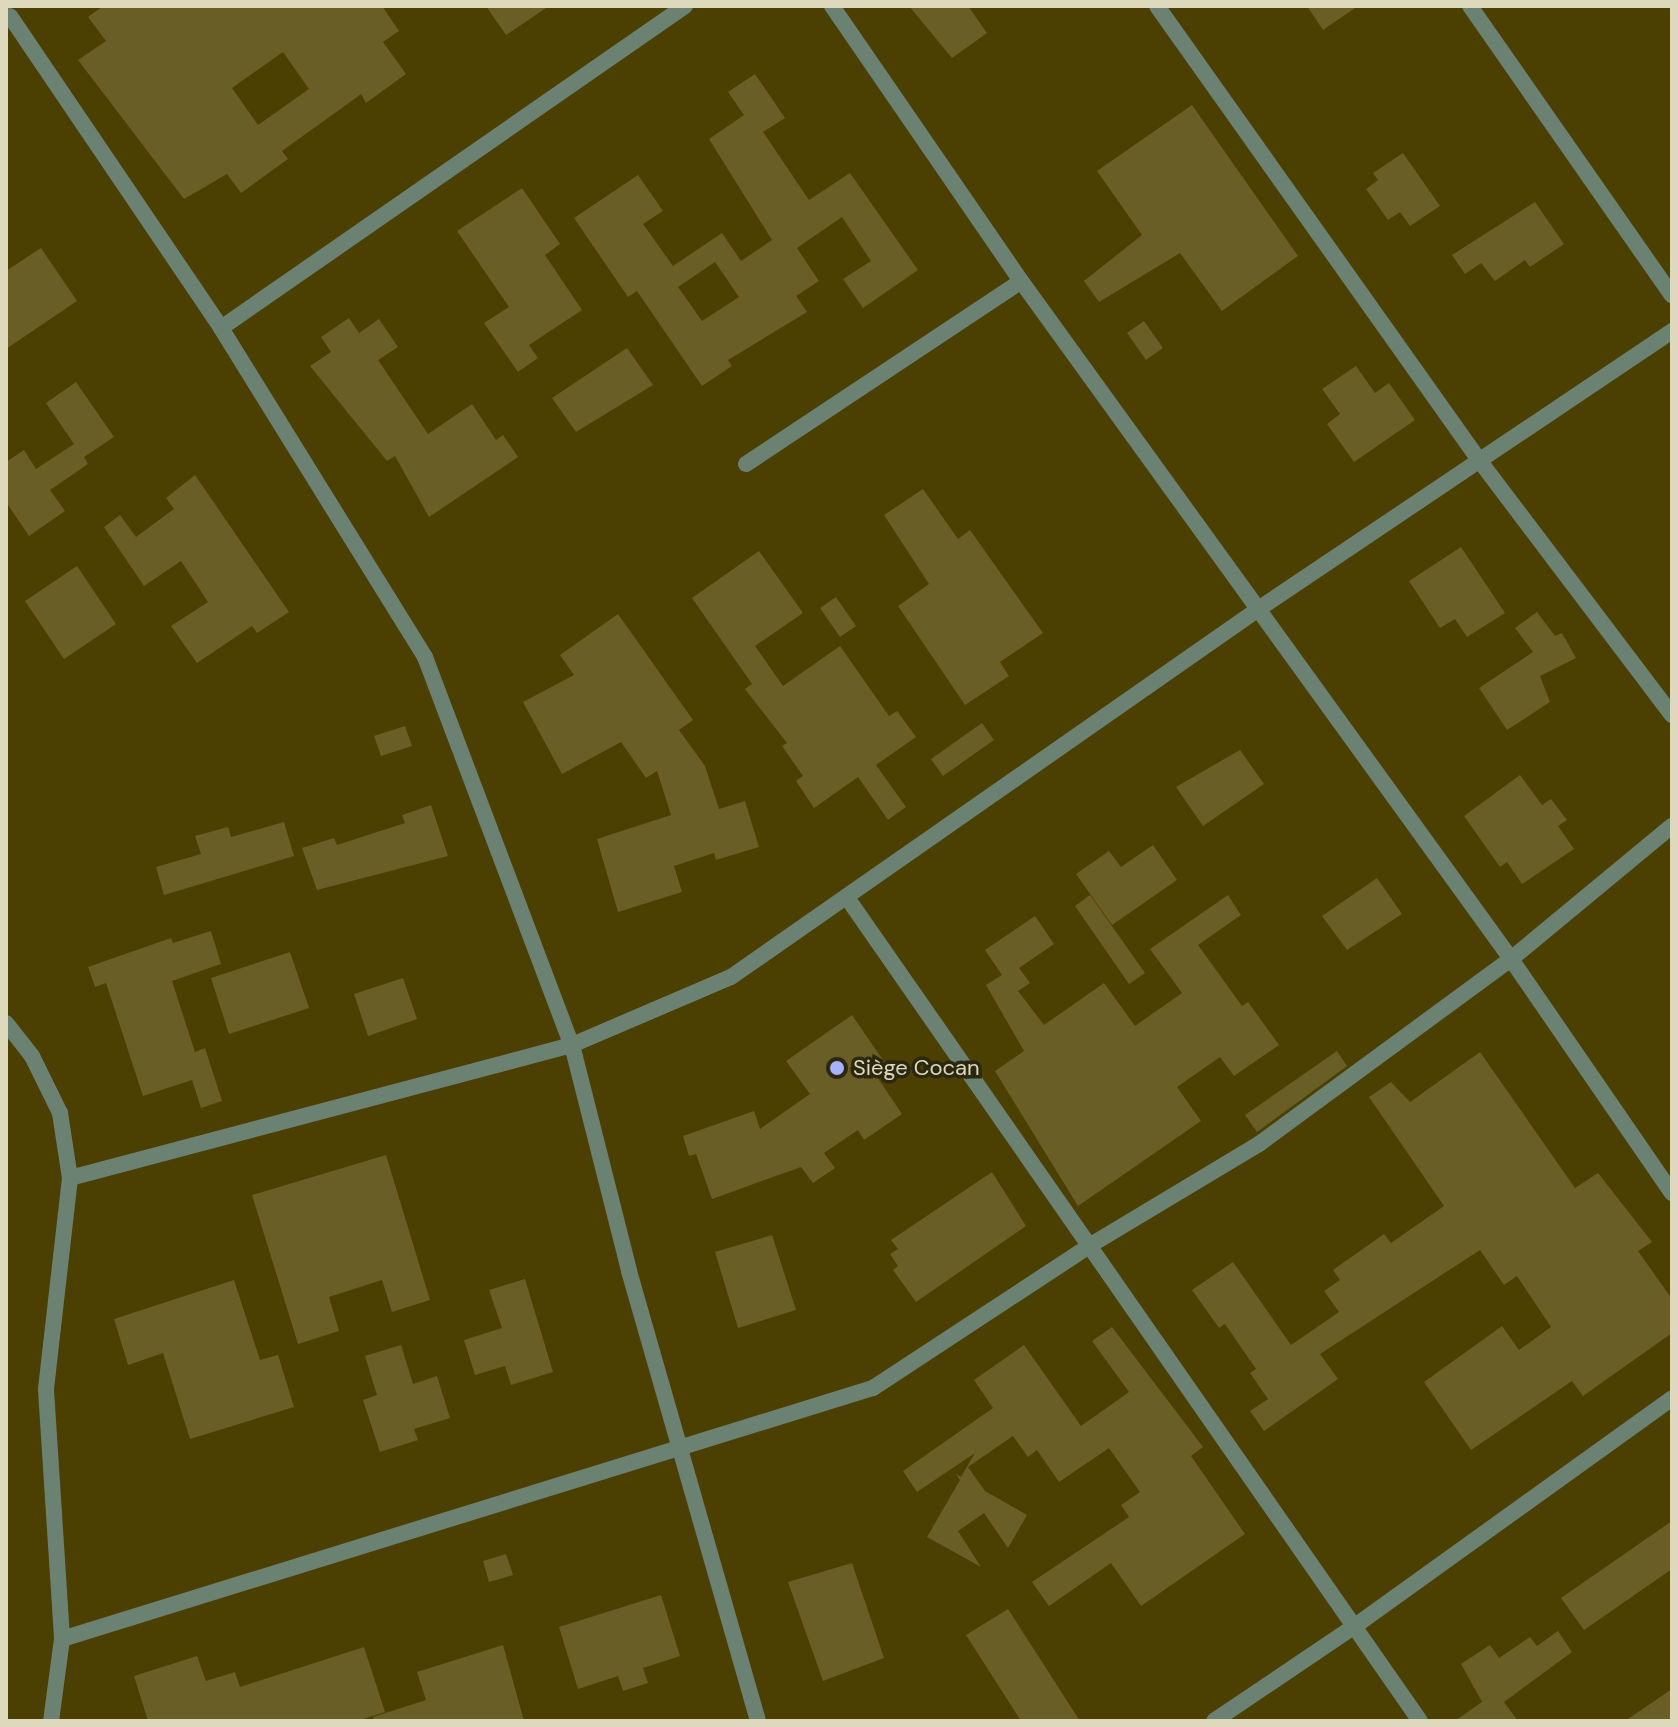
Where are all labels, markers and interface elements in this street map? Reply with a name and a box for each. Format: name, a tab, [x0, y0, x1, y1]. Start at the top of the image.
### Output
place label: Siège Cocan	[853, 1055, 980, 1081]
marker: Siège Cocan	[828, 1059, 846, 1077]

